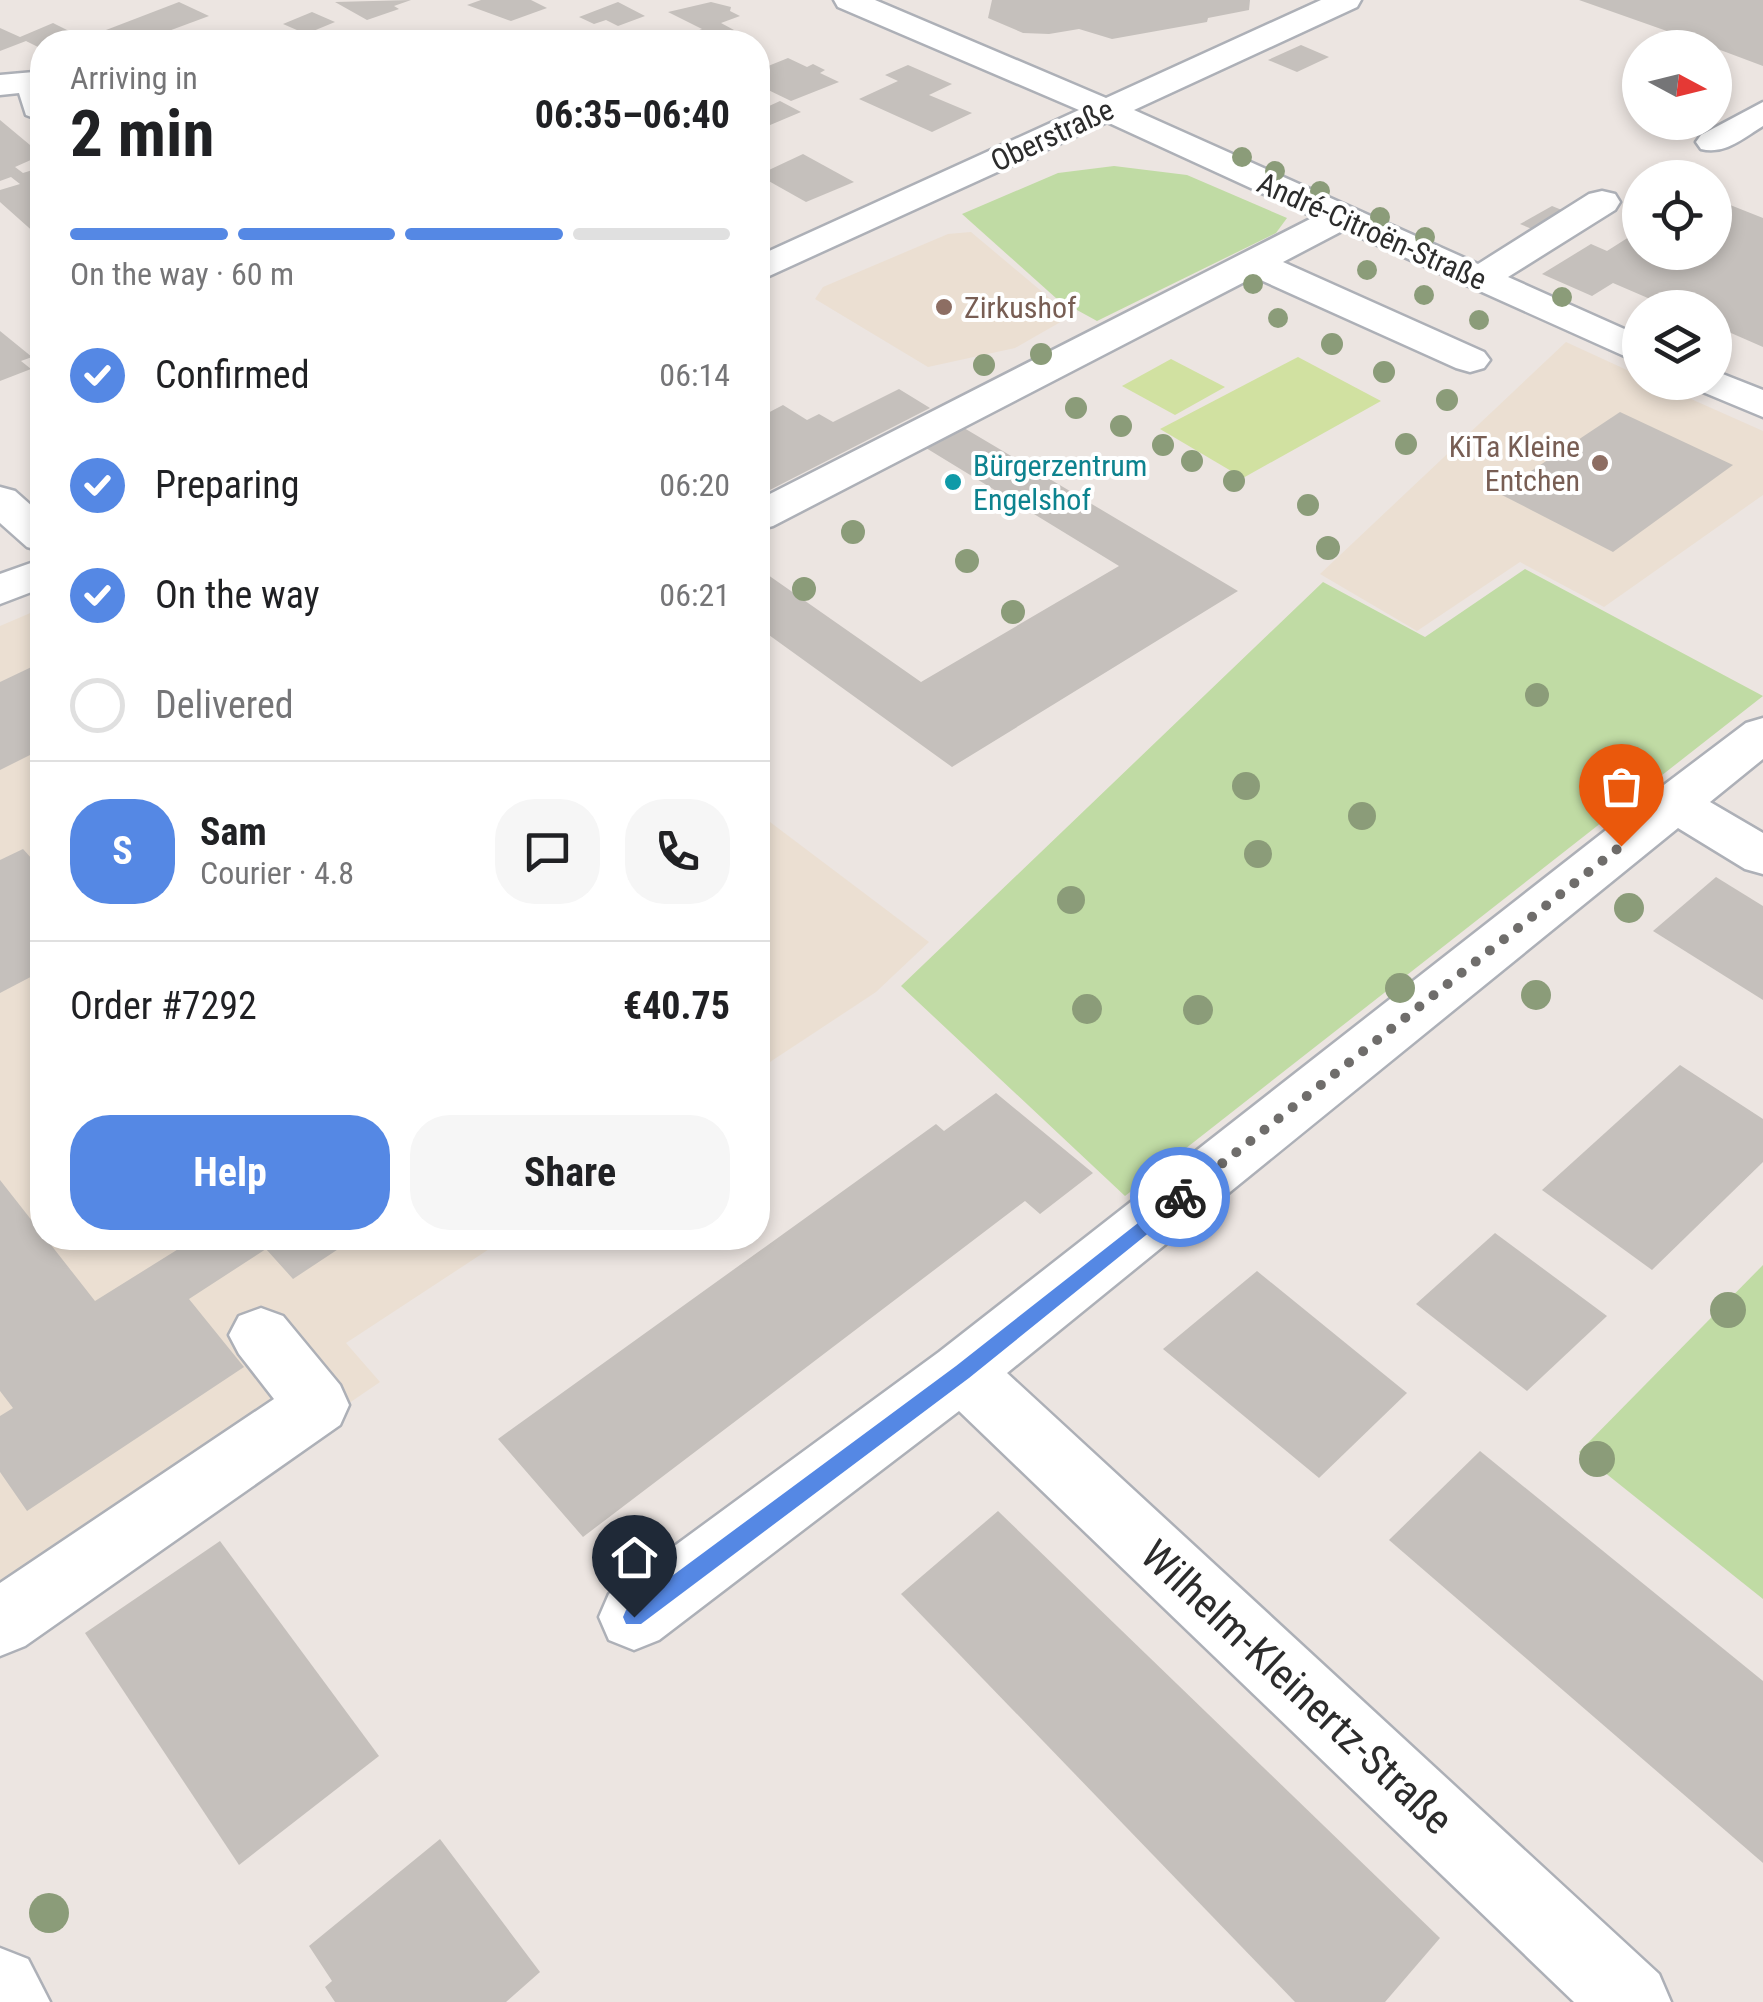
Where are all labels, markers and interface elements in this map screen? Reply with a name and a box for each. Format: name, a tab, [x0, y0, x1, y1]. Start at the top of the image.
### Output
north arrow	[1622, 30, 1732, 140]
map controls	[1622, 30, 1732, 400]
text: Arriving in	[70, 59, 198, 97]
street label: Oberstraße	[985, 91, 1119, 179]
text: 06:35–06:40	[535, 93, 730, 137]
text: 2 min	[70, 96, 214, 172]
button: locate	[1622, 160, 1732, 270]
street label: André-Citroën-Straße	[1252, 165, 1492, 297]
text: On the way · 60 m	[70, 255, 294, 293]
place label: Zirkushof	[964, 290, 1077, 325]
button: layers	[1622, 290, 1732, 400]
marker: Zirkushof	[933, 296, 955, 318]
icon: check	[70, 348, 125, 403]
text: Confirmed	[155, 353, 310, 397]
text: 06:14	[659, 356, 730, 394]
place label: KiTa Kleine Entchen	[1449, 429, 1580, 498]
place label: Bürgerzentrum Engelshof	[973, 448, 1147, 517]
marker: KiTa Kleine Entchen	[1589, 452, 1611, 474]
icon: check	[70, 458, 125, 513]
text: Preparing	[155, 463, 300, 507]
text: 06:20	[659, 466, 730, 504]
marker: Bürgerzentrum Engelshof	[942, 471, 964, 493]
icon: check	[70, 568, 125, 623]
text: On the way	[155, 573, 320, 617]
text: 06:21	[659, 576, 730, 614]
text: Delivered	[155, 683, 294, 727]
pin	[1579, 744, 1664, 847]
icon: bag	[1594, 759, 1649, 814]
button: chat	[495, 799, 600, 904]
button: phone	[625, 799, 730, 904]
text: Sam	[200, 810, 267, 854]
text: S	[112, 829, 133, 873]
text: Courier · 4.8	[200, 854, 354, 892]
text: Order #7292	[70, 984, 257, 1028]
text: €40.75	[623, 984, 730, 1028]
button: Help	[70, 1115, 390, 1230]
button: Share	[410, 1115, 730, 1230]
courier	[1130, 1147, 1230, 1247]
icon: bike	[1153, 1170, 1208, 1225]
pin	[592, 1515, 677, 1618]
icon: home	[607, 1530, 662, 1585]
street label: Wilhelm-Kleinertz-Straße	[1131, 1530, 1463, 1844]

